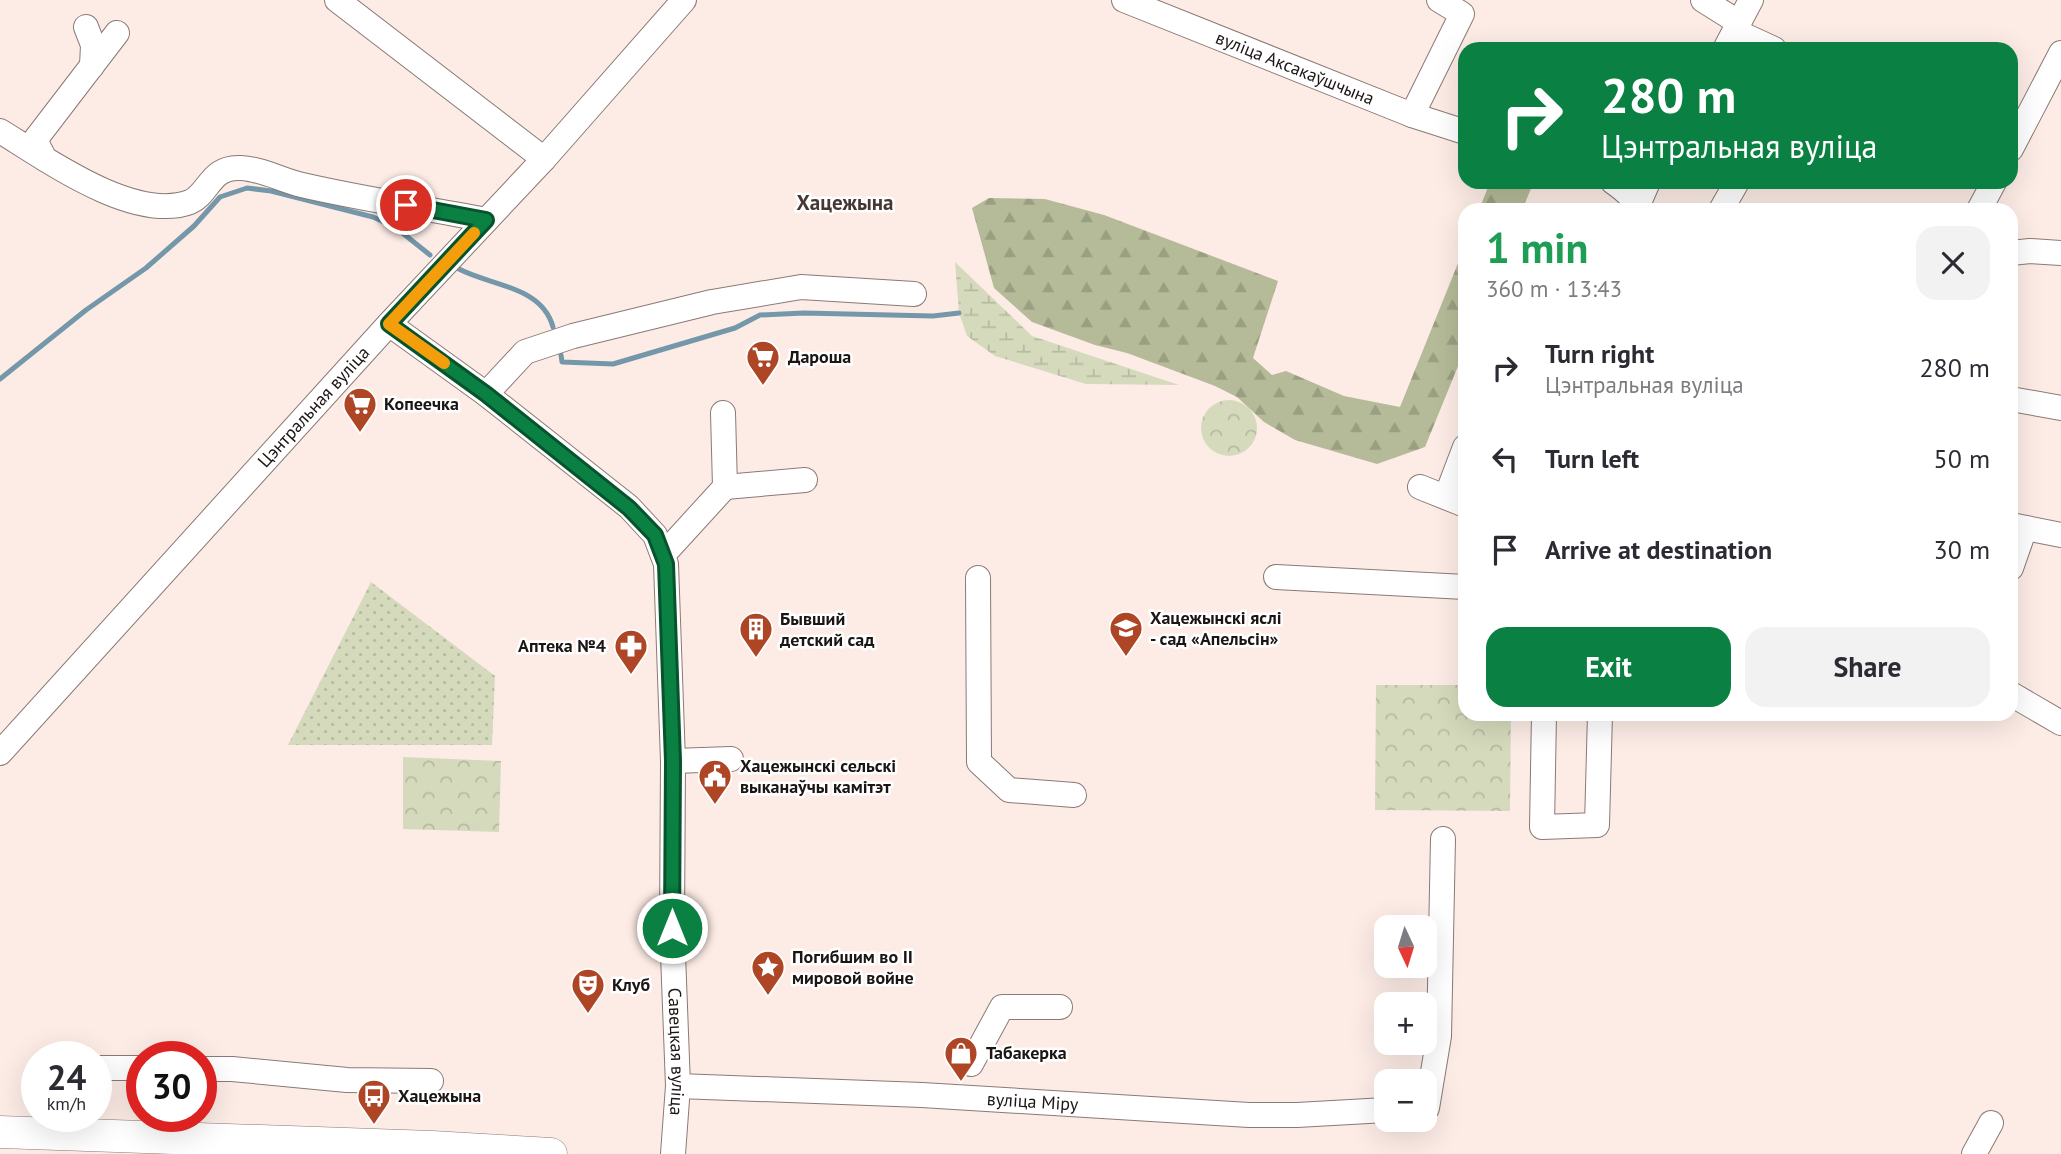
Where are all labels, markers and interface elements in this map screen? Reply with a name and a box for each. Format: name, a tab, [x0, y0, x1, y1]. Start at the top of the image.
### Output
street label: вуліца Аксакаўшчына	[1212, 26, 1378, 110]
text: 280 m	[1601, 63, 1736, 127]
icon: right	[1486, 70, 1577, 161]
text: Цэнтральная вуліца	[1601, 125, 1877, 167]
pin	[376, 175, 436, 235]
icon: arrive	[387, 186, 425, 224]
district label: Хацежына	[797, 189, 894, 216]
text: 1 min	[1486, 220, 1588, 275]
button: close	[1916, 226, 1990, 300]
text: 360 m · 13:43	[1486, 274, 1622, 303]
text: Turn right	[1545, 337, 1654, 370]
supermarket icon: Дароша	[744, 338, 782, 387]
street label: Цэнтральная вуліца	[253, 341, 374, 472]
place label: Дароша	[788, 345, 851, 368]
icon: right	[1486, 349, 1524, 387]
text: 280 m	[1919, 351, 1990, 384]
text: Цэнтральная вуліца	[1545, 370, 1744, 399]
supermarket icon: Копеечка	[341, 385, 379, 434]
place label: Копеечка	[384, 392, 459, 415]
icon: left	[1486, 440, 1524, 478]
text: Turn left	[1545, 442, 1639, 475]
text: 50 m	[1934, 442, 1990, 475]
icon: arrive	[1486, 531, 1524, 569]
text: Arrive at destination	[1545, 533, 1772, 566]
text: 30 m	[1934, 533, 1990, 566]
place label: Хацежынскі яслі - сад «Апельсін»	[1150, 606, 1282, 650]
place label: Бывший детский сад	[779, 607, 874, 651]
school or university icon: Хацежынскі яслі - сад «Апельсін»	[1107, 609, 1145, 658]
building icon: Бывший детский сад	[737, 610, 775, 659]
pharmacy icon: Аптека №4	[612, 627, 650, 676]
button: Exit	[1486, 627, 1731, 707]
button: Share	[1745, 627, 1990, 707]
place label: Аптека №4	[518, 634, 606, 657]
place label: Хацежынскі сельскі выканаўчы камітэт	[740, 754, 896, 798]
public building icon: Хацежынскі сельскі выканаўчы камітэт	[696, 757, 734, 806]
position arrow	[635, 891, 709, 965]
north arrow	[1374, 915, 1437, 978]
map controls	[1374, 915, 1437, 1132]
place label: Погибшим во II мировой войне	[792, 945, 914, 989]
place icon: Погибшим во II мировой войне	[749, 948, 787, 997]
theatre icon: Клуб	[569, 966, 607, 1015]
place label: Клуб	[612, 973, 650, 996]
street label: Савецкая вуліца	[663, 987, 690, 1116]
button: +	[1374, 992, 1437, 1055]
shop icon: Табакерка	[942, 1034, 980, 1083]
speed limit sign: 30	[126, 1041, 217, 1132]
place label: Табакерка	[986, 1041, 1067, 1064]
text: 24	[47, 1054, 86, 1100]
button: −	[1374, 1069, 1437, 1132]
bus stop icon: Хацежына	[355, 1077, 393, 1126]
place label: Хацежына	[398, 1084, 481, 1107]
street label: вуліца Міру	[986, 1087, 1080, 1116]
text: km/h	[47, 1092, 86, 1115]

